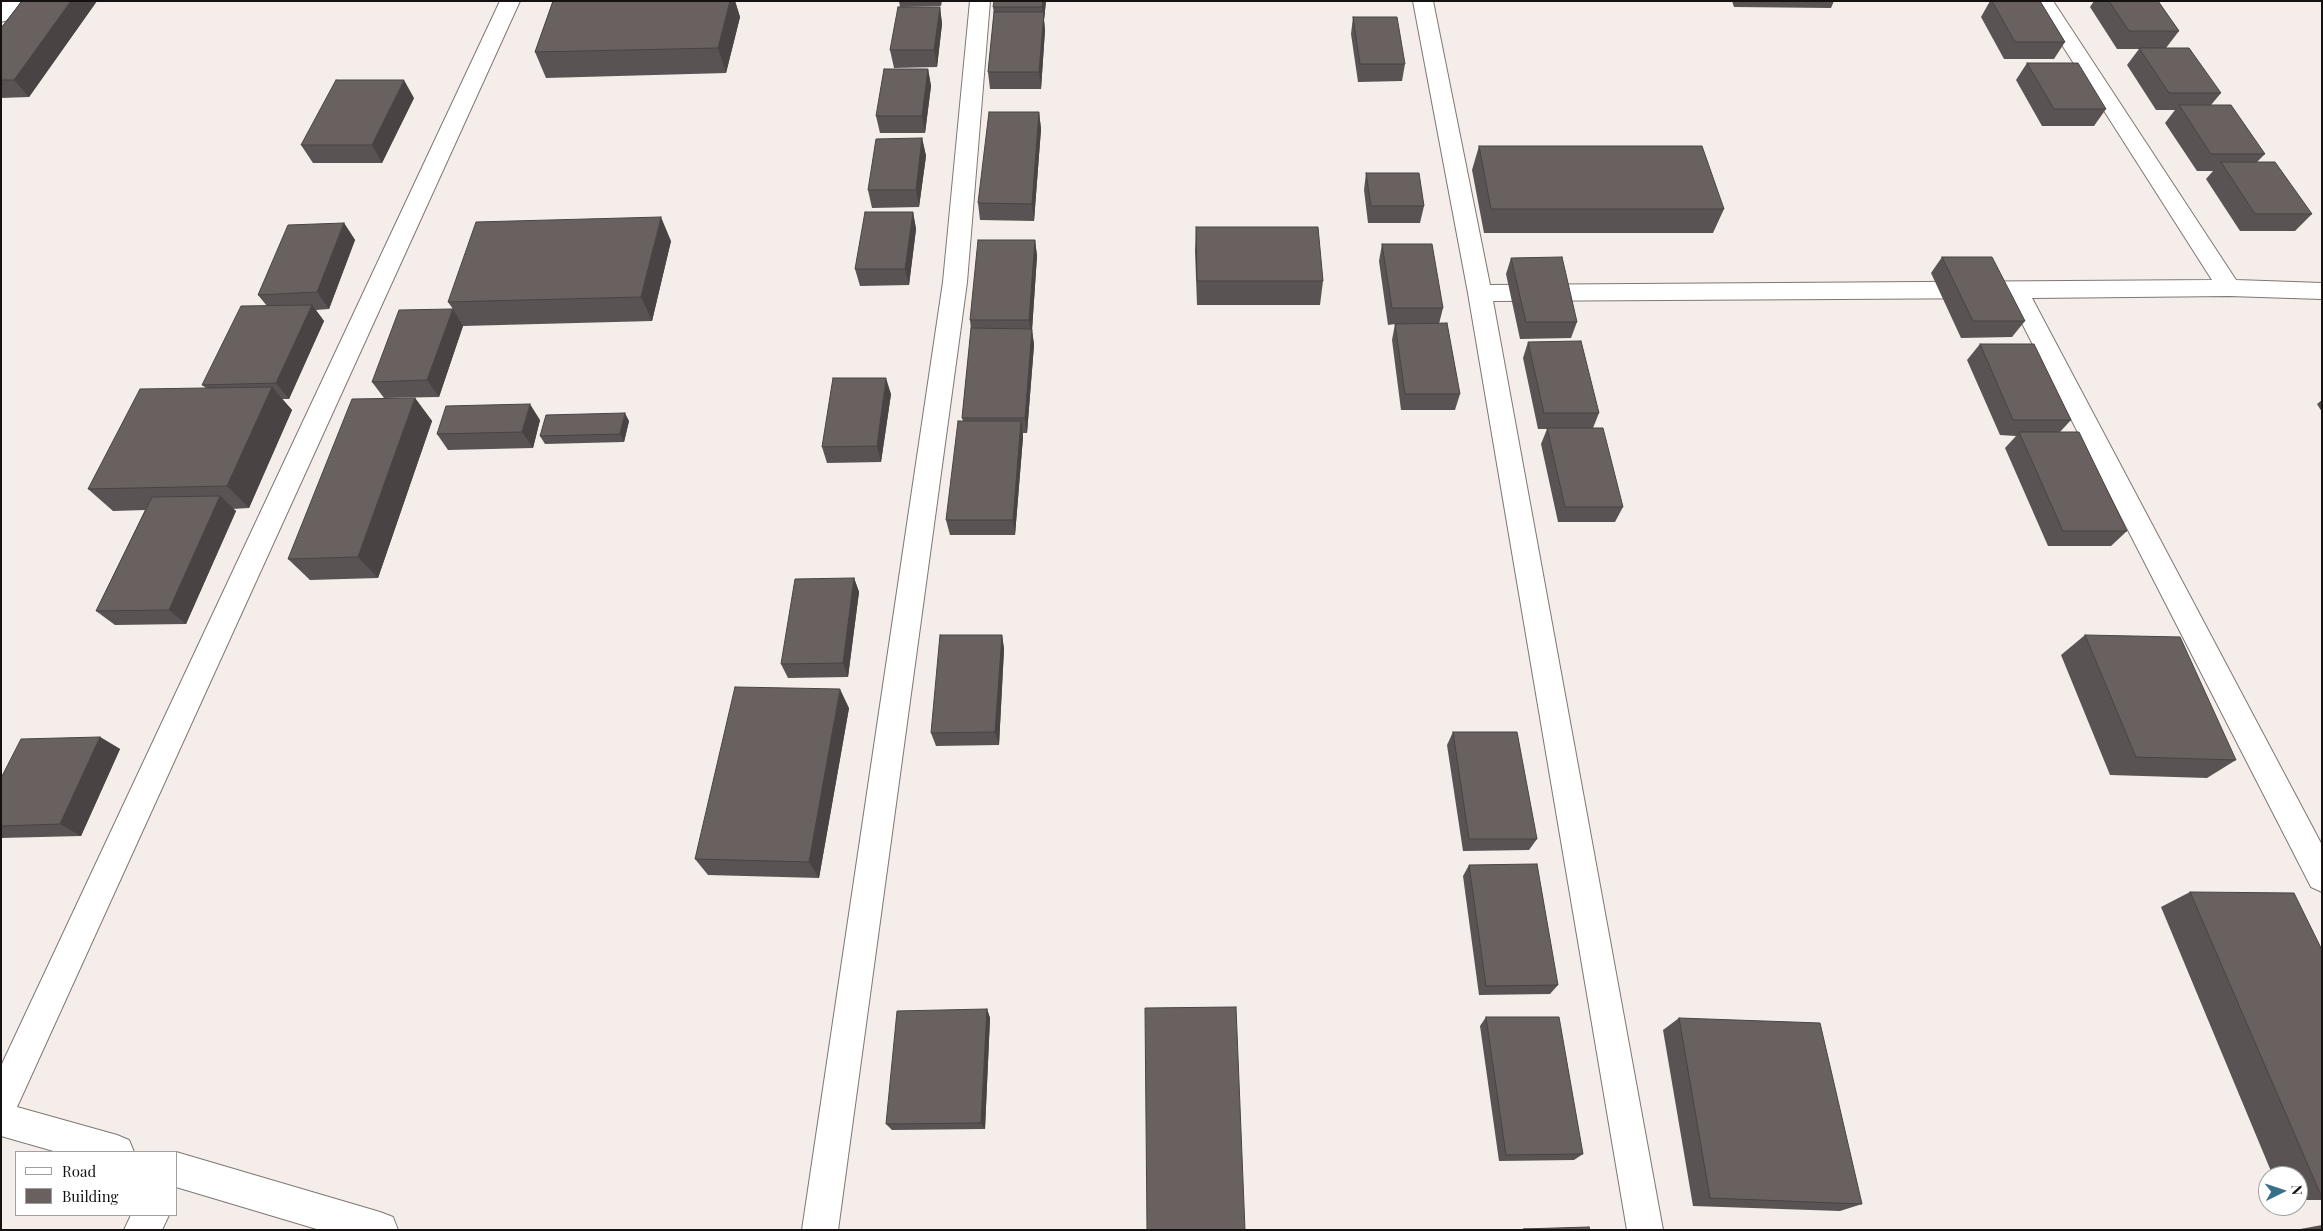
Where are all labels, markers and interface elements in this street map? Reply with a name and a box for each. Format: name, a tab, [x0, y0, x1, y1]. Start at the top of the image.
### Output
legend	[15, 1151, 178, 1216]
text: Road	[62, 1161, 96, 1181]
north arrow	[2258, 1166, 2308, 1216]
text: N	[2288, 1184, 2307, 1196]
text: Building	[62, 1186, 118, 1206]

